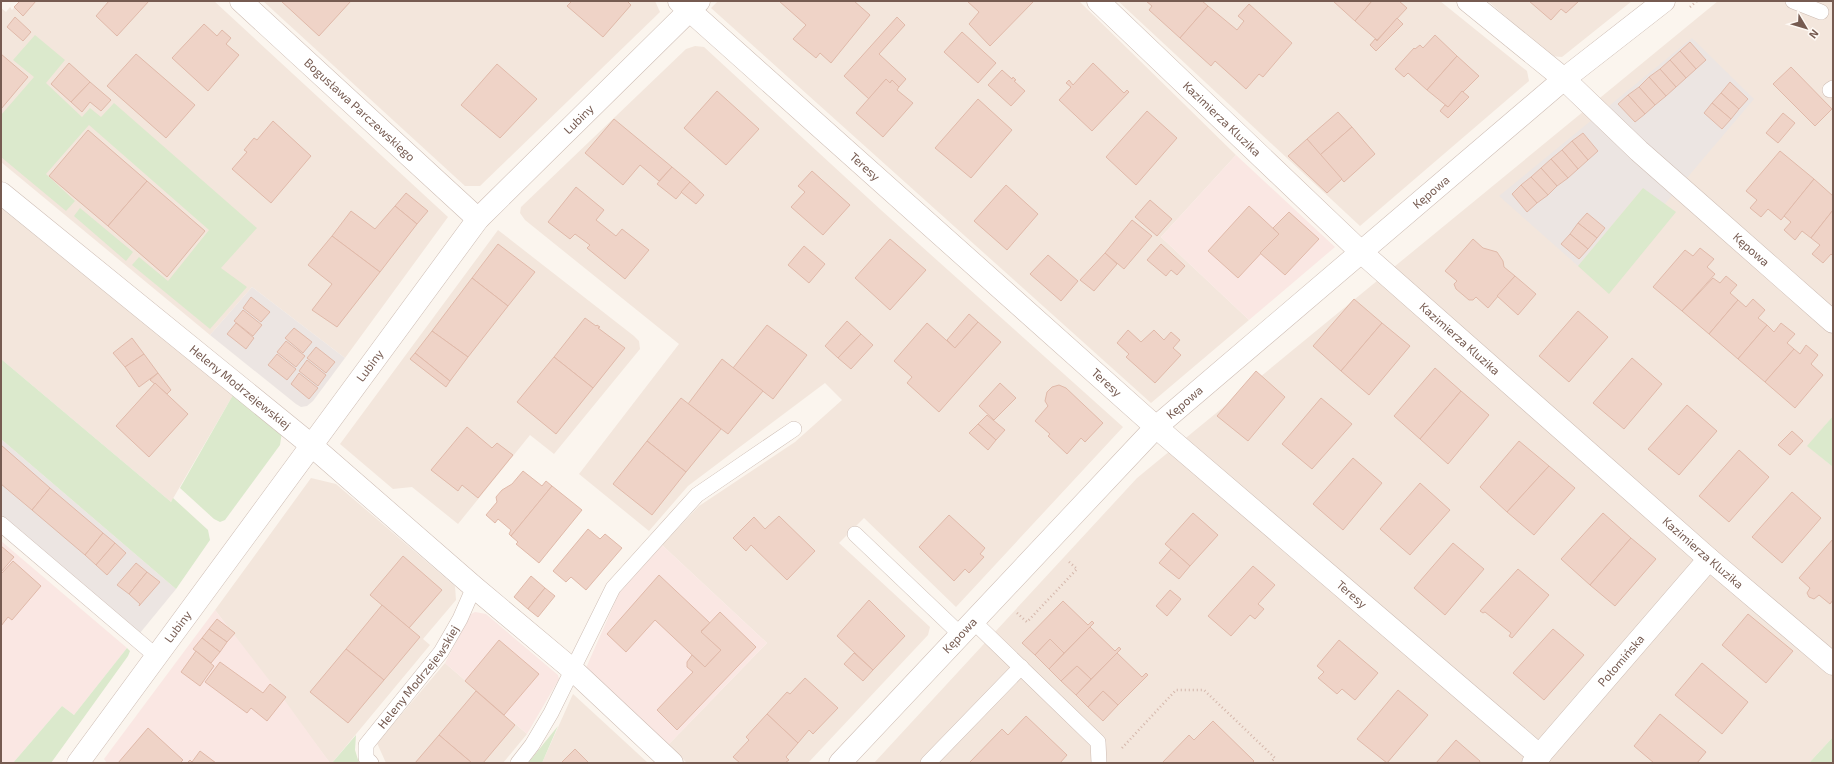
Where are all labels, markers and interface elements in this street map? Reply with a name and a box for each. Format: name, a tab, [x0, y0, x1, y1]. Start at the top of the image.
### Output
north arrow	[1786, 8, 1826, 48]
text: N	[1807, 27, 1822, 42]
street label: Bogusława Parczewskiego	[302, 55, 419, 164]
street label: Kazimierza Kluzika	[1181, 78, 1264, 159]
street label: Lubiny	[560, 101, 596, 136]
street label: Teresy	[847, 149, 884, 184]
street label: Kępowa	[1409, 172, 1452, 211]
street label: Kępowa	[1731, 229, 1773, 269]
street label: Kazimierza Kluzika	[1417, 299, 1503, 377]
street label: Heleny Modrzejewskiej	[187, 341, 294, 432]
street label: Lubiny	[353, 346, 386, 384]
street label: Teresy	[1089, 365, 1125, 399]
street label: Kępowa	[1163, 382, 1205, 421]
street label: Kazimierza Kluzika	[1660, 513, 1747, 591]
street label: Teresy	[1334, 577, 1371, 611]
street label: Lubiny	[161, 607, 194, 645]
street label: Kępowa	[939, 614, 979, 656]
street label: Heleny Modrzejewskiej	[374, 623, 462, 731]
street label: Połomińska	[1594, 631, 1647, 689]

